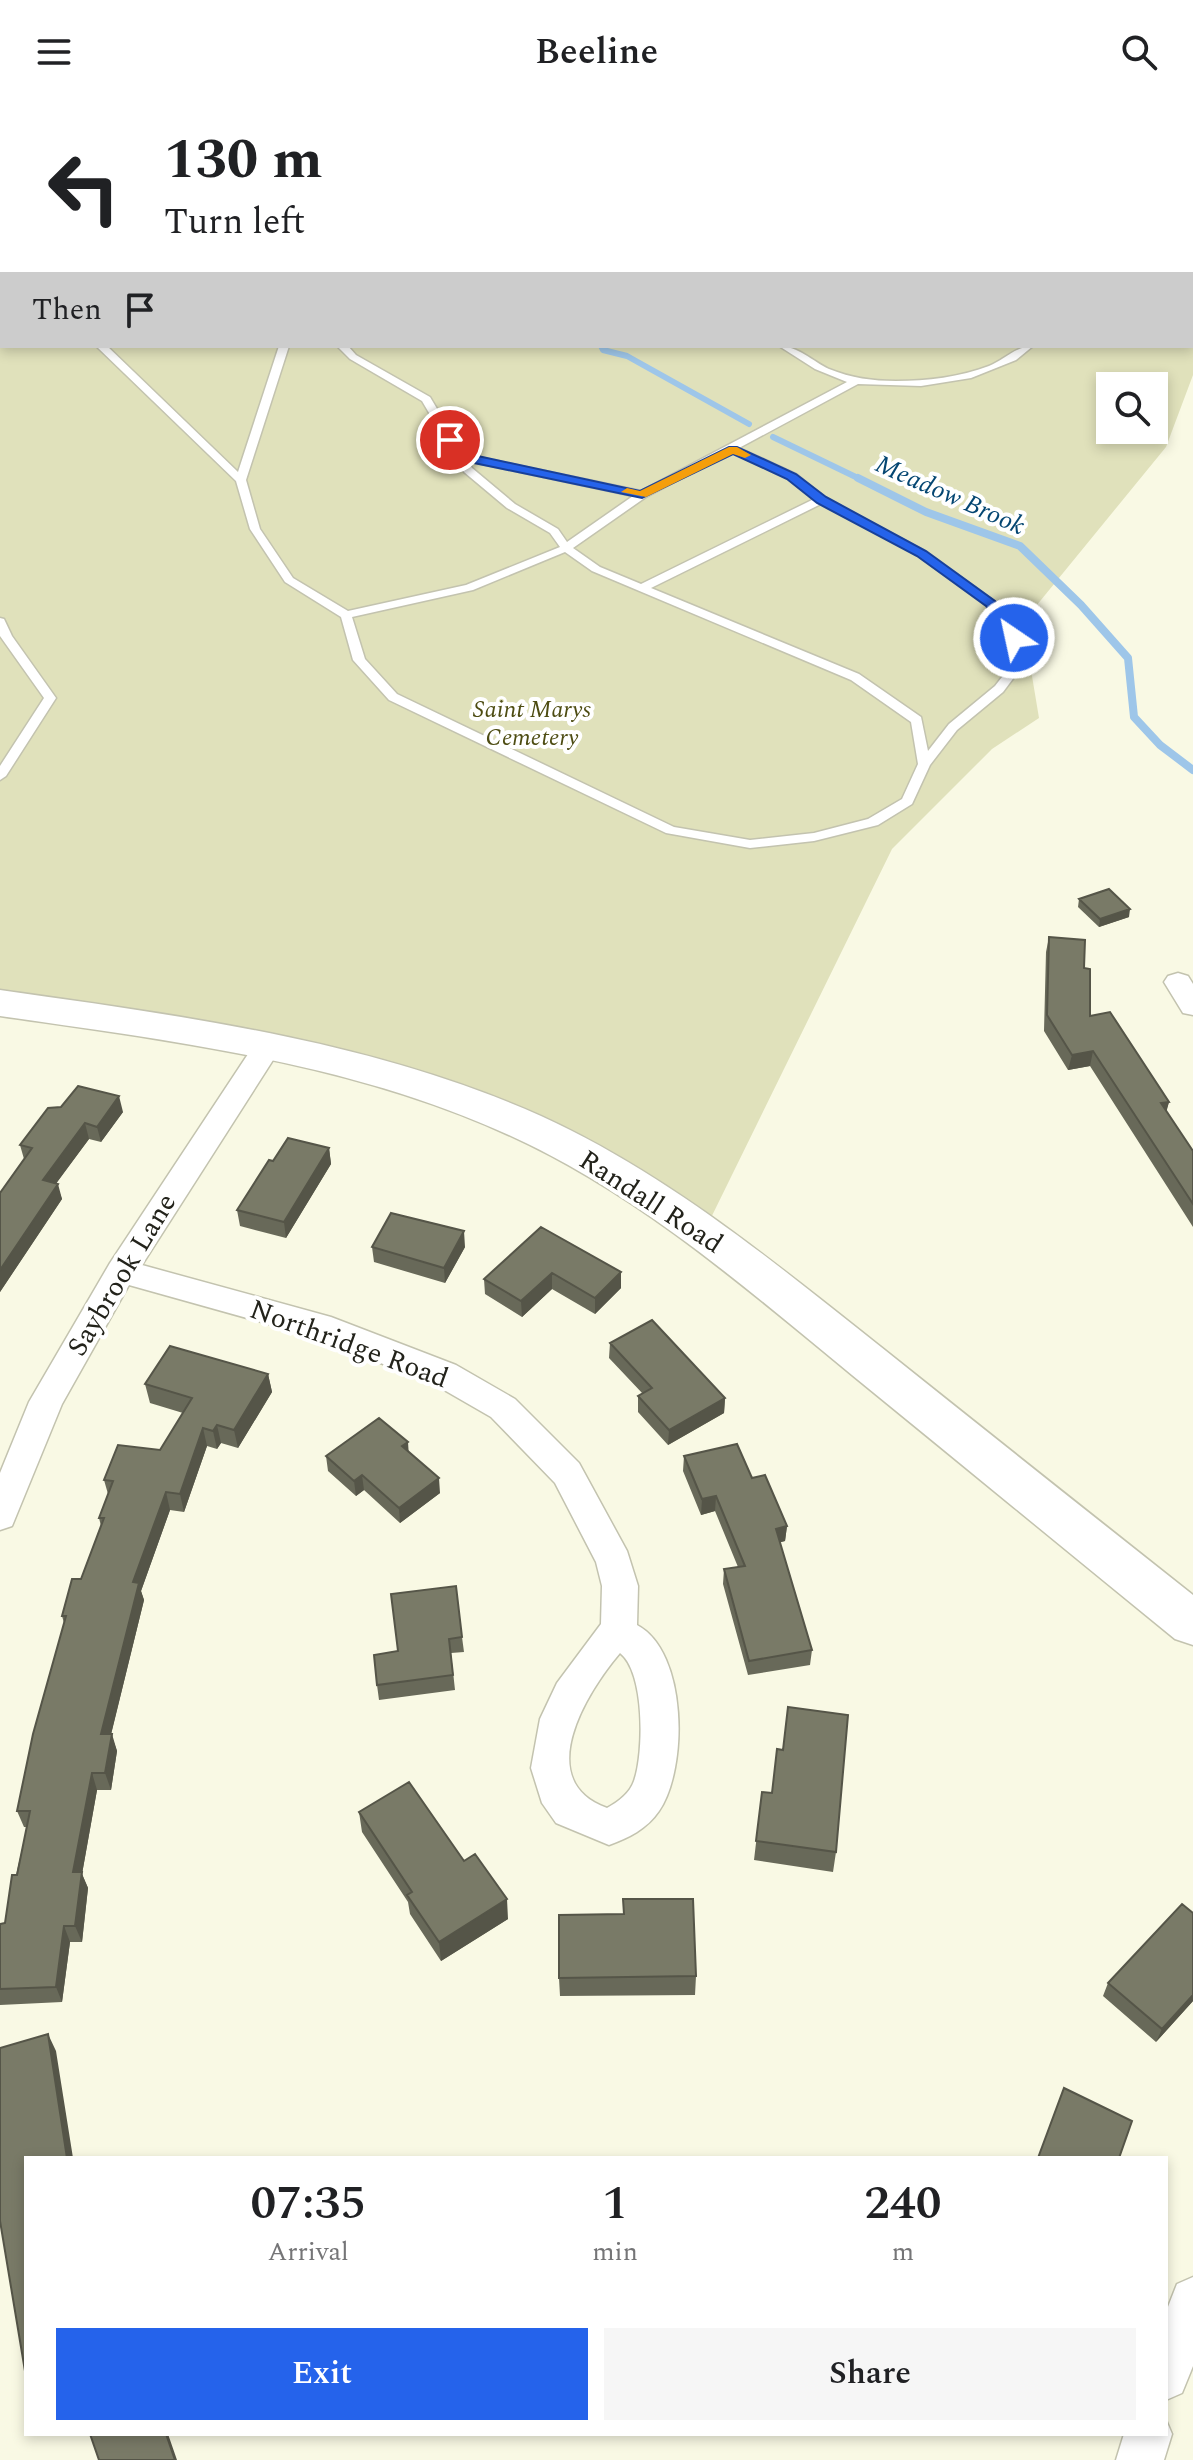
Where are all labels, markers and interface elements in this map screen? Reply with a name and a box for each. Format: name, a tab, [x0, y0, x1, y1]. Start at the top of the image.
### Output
text: Beeline	[535, 25, 658, 80]
icon: menu	[32, 30, 76, 74]
icon: search	[1117, 30, 1161, 74]
text: 130 m	[164, 118, 323, 203]
icon: left	[32, 136, 136, 240]
text: Turn left	[164, 195, 305, 250]
text: Then	[32, 287, 102, 333]
icon: arrive	[118, 288, 162, 332]
map controls	[1096, 372, 1168, 444]
button: search	[1096, 372, 1168, 444]
pin	[416, 406, 484, 474]
icon: arrive	[428, 418, 472, 462]
water label: Meadow Brook	[869, 444, 1031, 546]
position arrow	[972, 596, 1056, 680]
park label: Saint Marys Cemetery	[473, 692, 591, 756]
street label: Randall Road	[570, 1139, 732, 1265]
street label: Saybrook Lane	[56, 1185, 188, 1365]
street label: Northridge Road	[243, 1288, 455, 1400]
text: 07:35	[250, 2167, 366, 2240]
text: 1	[602, 2167, 628, 2240]
text: 240	[864, 2167, 942, 2240]
text: Arrival	[268, 2232, 349, 2272]
text: min	[592, 2232, 638, 2272]
text: m	[892, 2232, 914, 2272]
button: Exit	[56, 2328, 588, 2420]
button: Share	[604, 2328, 1136, 2420]

